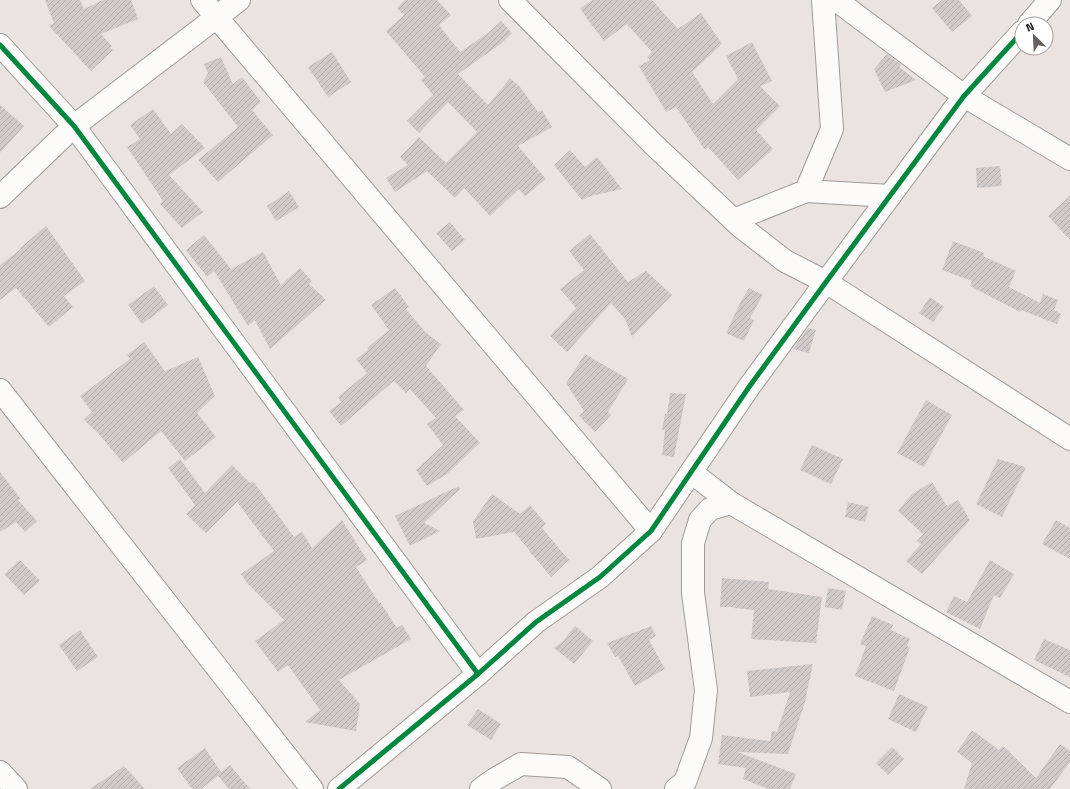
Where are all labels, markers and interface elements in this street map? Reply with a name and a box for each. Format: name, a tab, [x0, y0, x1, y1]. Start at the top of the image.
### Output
north arrow	[1014, 16, 1054, 56]
text: N	[1023, 18, 1037, 36]

